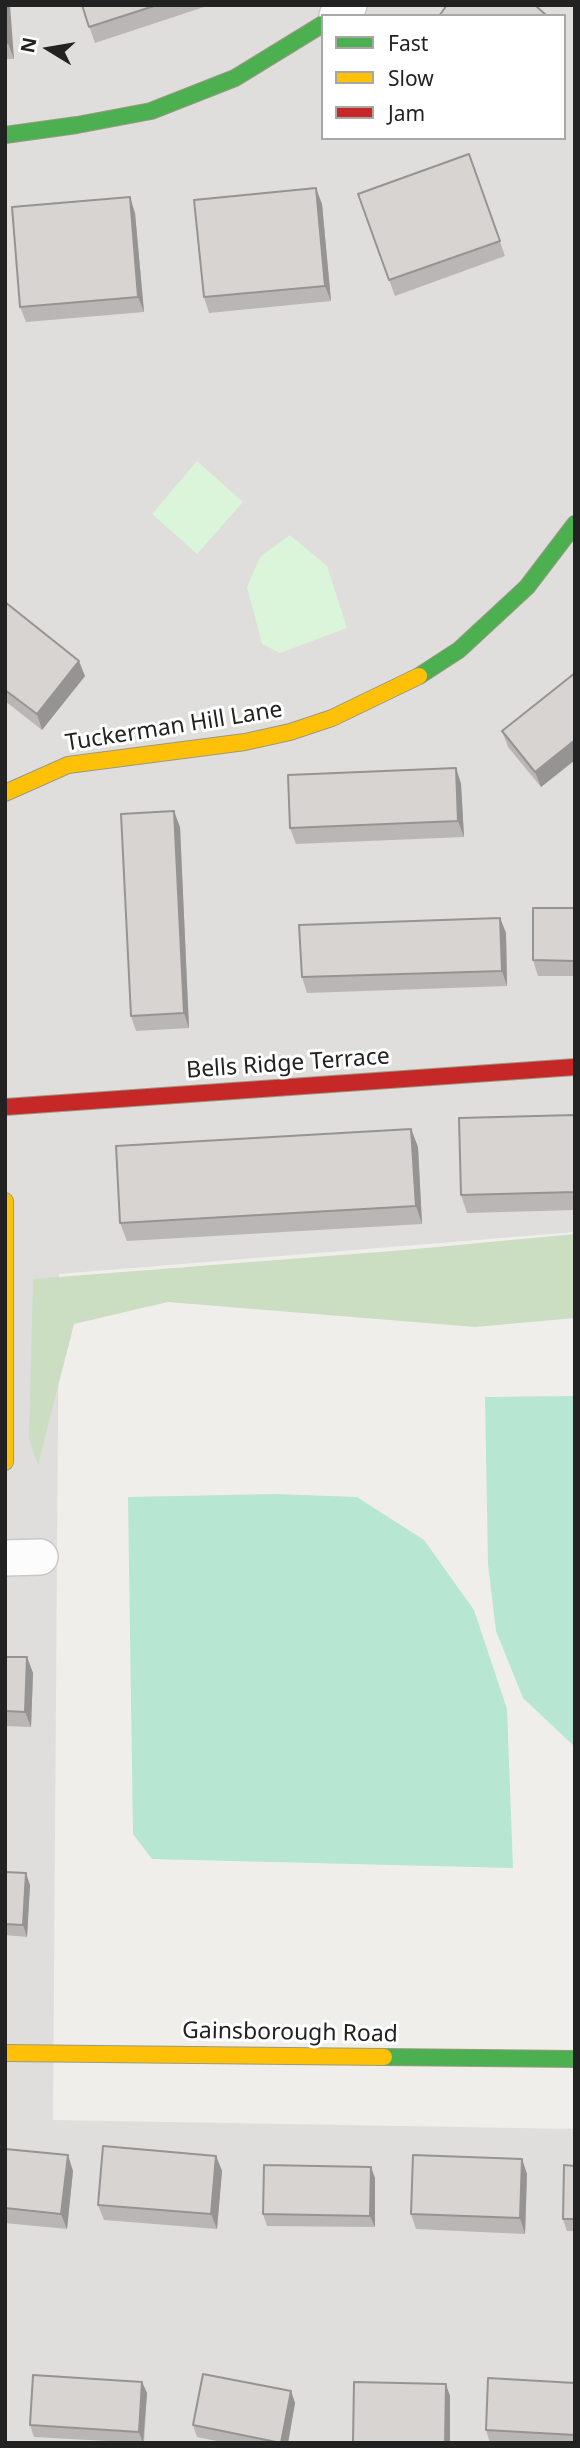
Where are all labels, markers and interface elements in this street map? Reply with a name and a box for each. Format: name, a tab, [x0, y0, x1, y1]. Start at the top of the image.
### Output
north arrow	[14, 14, 84, 84]
legend	[321, 14, 566, 140]
text: Fast	[388, 29, 428, 57]
text: N	[14, 35, 43, 55]
text: Slow	[388, 64, 434, 92]
text: Jam	[388, 99, 425, 127]
street label: Tuckerman Hill Lane	[64, 696, 284, 758]
street label: Bells Ridge Terrace	[185, 1043, 391, 1085]
street label: Gainsborough Road	[182, 2017, 398, 2049]

